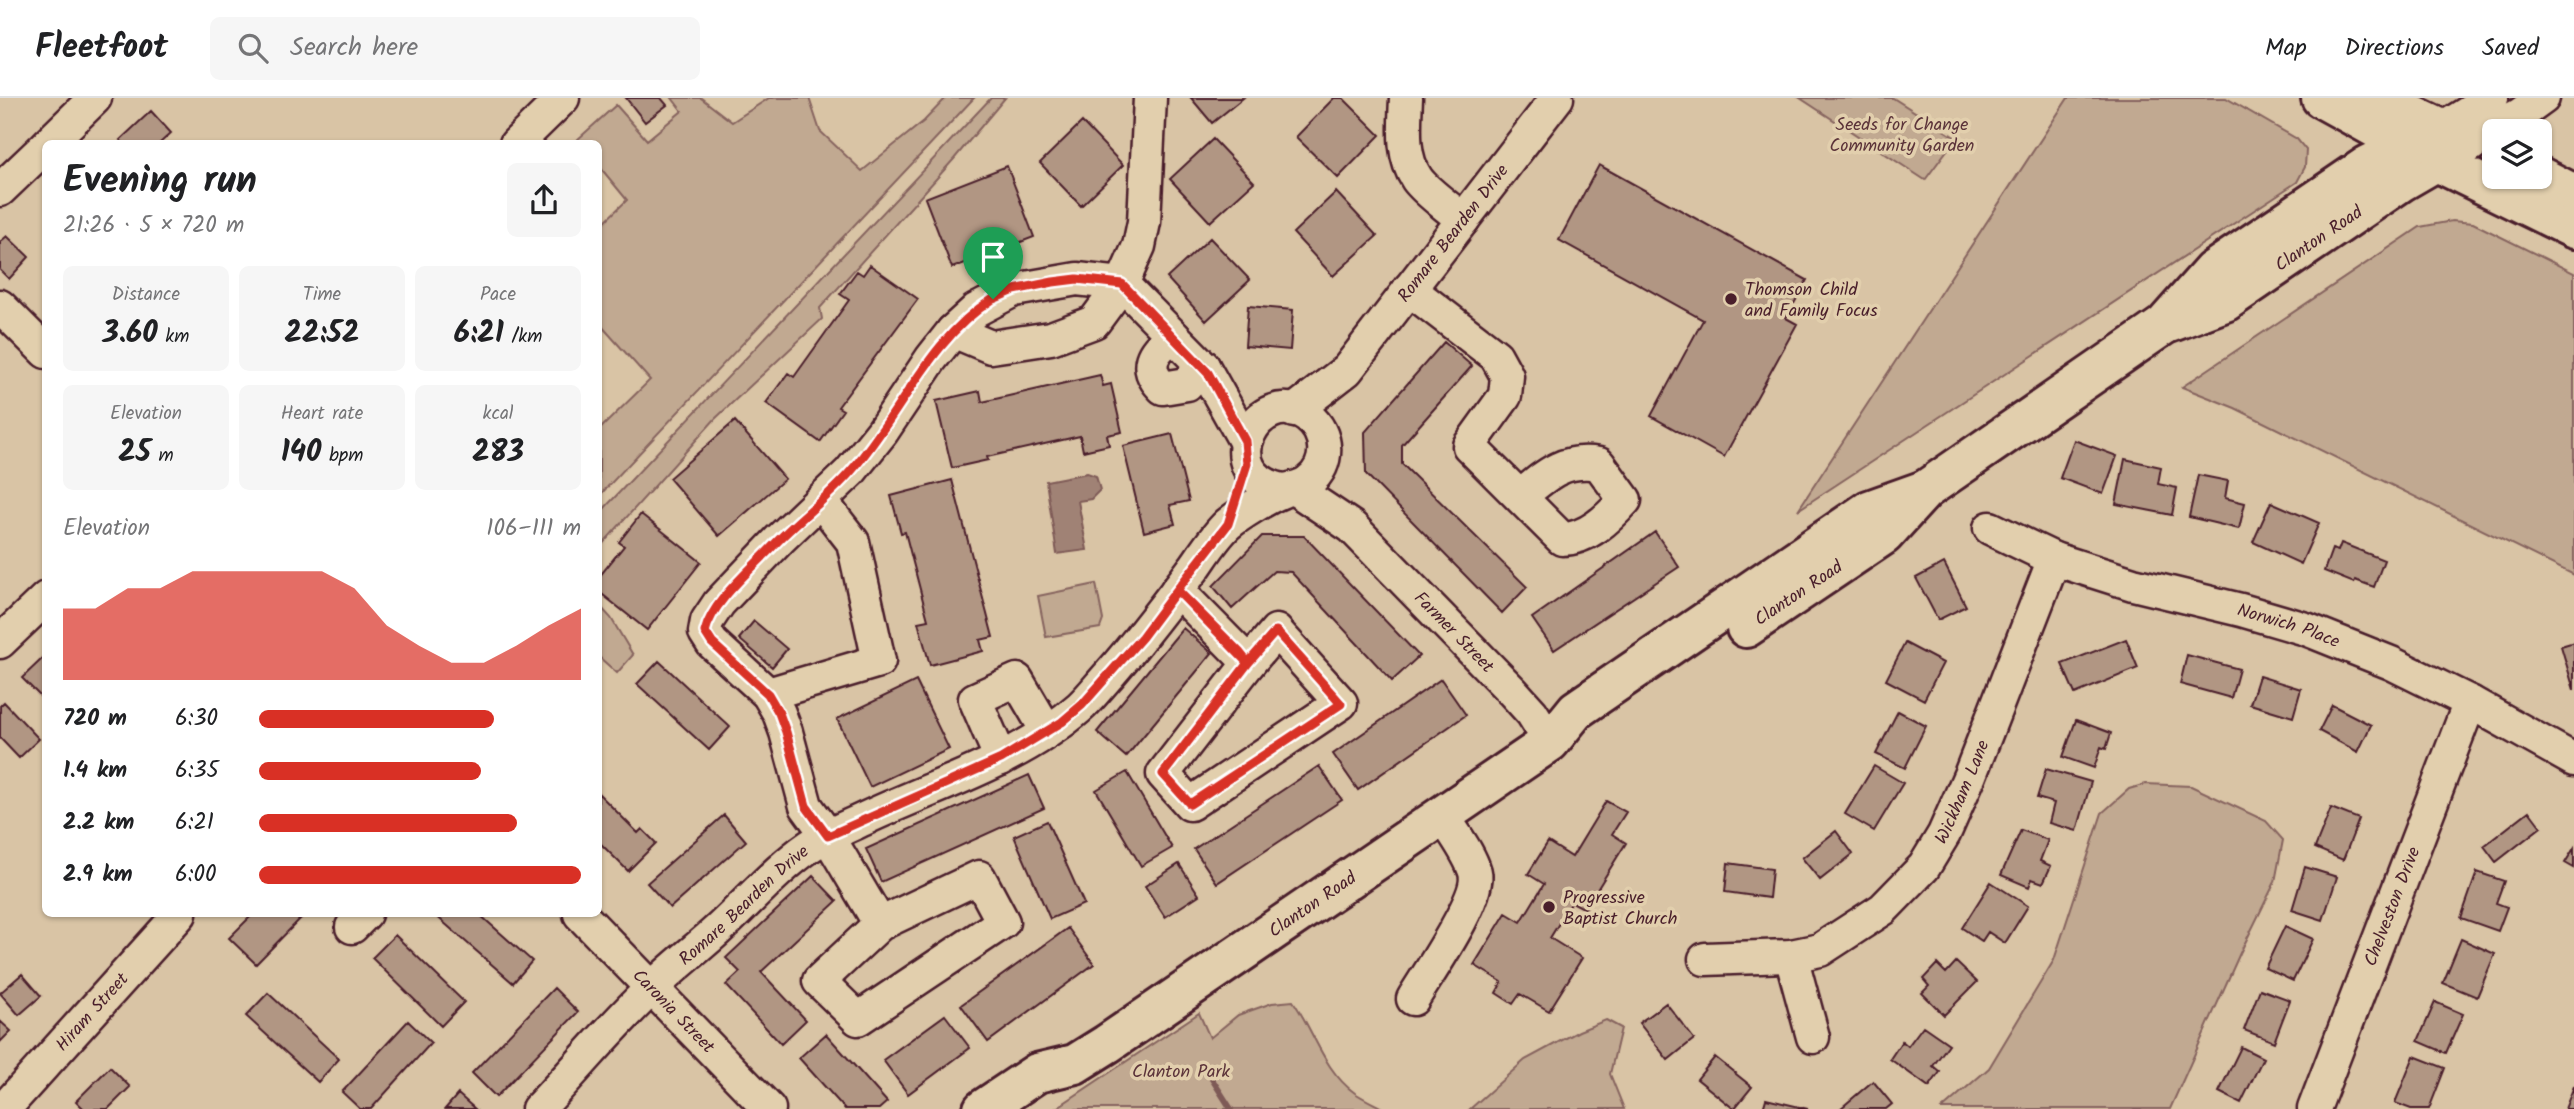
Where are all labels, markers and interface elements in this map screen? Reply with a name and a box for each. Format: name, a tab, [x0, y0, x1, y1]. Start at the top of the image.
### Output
search box	[210, 17, 700, 80]
text: Fleetfoot	[35, 22, 168, 75]
text: Search here	[290, 27, 418, 69]
icon: search	[234, 29, 272, 67]
text: Map	[2265, 29, 2307, 68]
text: Directions	[2345, 29, 2444, 68]
text: Saved	[2482, 29, 2539, 68]
park label: Seeds for Change Community Garden	[1830, 111, 1974, 161]
map controls	[2482, 119, 2552, 189]
button: layers	[2482, 119, 2552, 189]
text: Evening run	[63, 152, 257, 212]
street label: Romare Bearden Drive	[1391, 159, 1517, 309]
button: share	[507, 163, 581, 237]
street label: Clanton Road	[2269, 198, 2370, 280]
text: 21:26 · 5 × 720 m	[63, 208, 244, 244]
pin	[963, 227, 1023, 299]
icon: arrive	[974, 238, 1012, 276]
place label: Thomson Child and Family Focus	[1745, 276, 1878, 326]
text: Distance	[112, 280, 180, 310]
text: Time	[303, 280, 341, 310]
text: Pace	[480, 280, 516, 310]
marker: Thomson Child and Family Focus	[1723, 291, 1739, 307]
text: 3.60	[103, 310, 158, 358]
text: 22:52	[284, 310, 360, 358]
text: 6:21	[454, 310, 504, 358]
text: km	[158, 322, 189, 352]
text: /km	[504, 322, 542, 352]
text: Elevation	[110, 399, 182, 429]
text: Heart rate	[281, 399, 363, 429]
text: kcal	[483, 399, 513, 429]
text: 25	[118, 429, 151, 477]
text: 140	[281, 429, 322, 477]
text: 283	[472, 429, 524, 477]
text: m	[151, 441, 174, 471]
text: bpm	[322, 441, 363, 471]
text: Elevation	[63, 511, 150, 547]
text: 106–111 m	[486, 511, 581, 547]
street label: Clanton Road	[1749, 553, 1850, 634]
street label: Farmer Street	[1406, 585, 1501, 681]
street label: Norwich Place	[2233, 597, 2344, 657]
text: 720 m	[63, 701, 127, 737]
text: 6:30	[175, 701, 218, 737]
street label: Wickham Lane	[1928, 736, 1998, 850]
text: 1.4 km	[63, 753, 127, 789]
text: 6:35	[175, 753, 219, 789]
text: 2.2 km	[63, 805, 134, 841]
text: 6:21	[175, 805, 214, 841]
street label: Romare Bearden Drive	[673, 838, 816, 974]
street label: Chelveston Drive	[2357, 843, 2429, 971]
text: 2.9 km	[63, 857, 133, 893]
text: 6:00	[175, 857, 216, 893]
street label: Clanton Road	[1263, 864, 1364, 946]
place label: Progressive Baptist Church	[1563, 884, 1677, 934]
marker: Progressive Baptist Church	[1541, 899, 1557, 915]
street label: Caronia Street	[625, 963, 722, 1062]
street label: Hiram Street	[49, 966, 137, 1059]
park label: Clanton Park	[1132, 1058, 1230, 1087]

